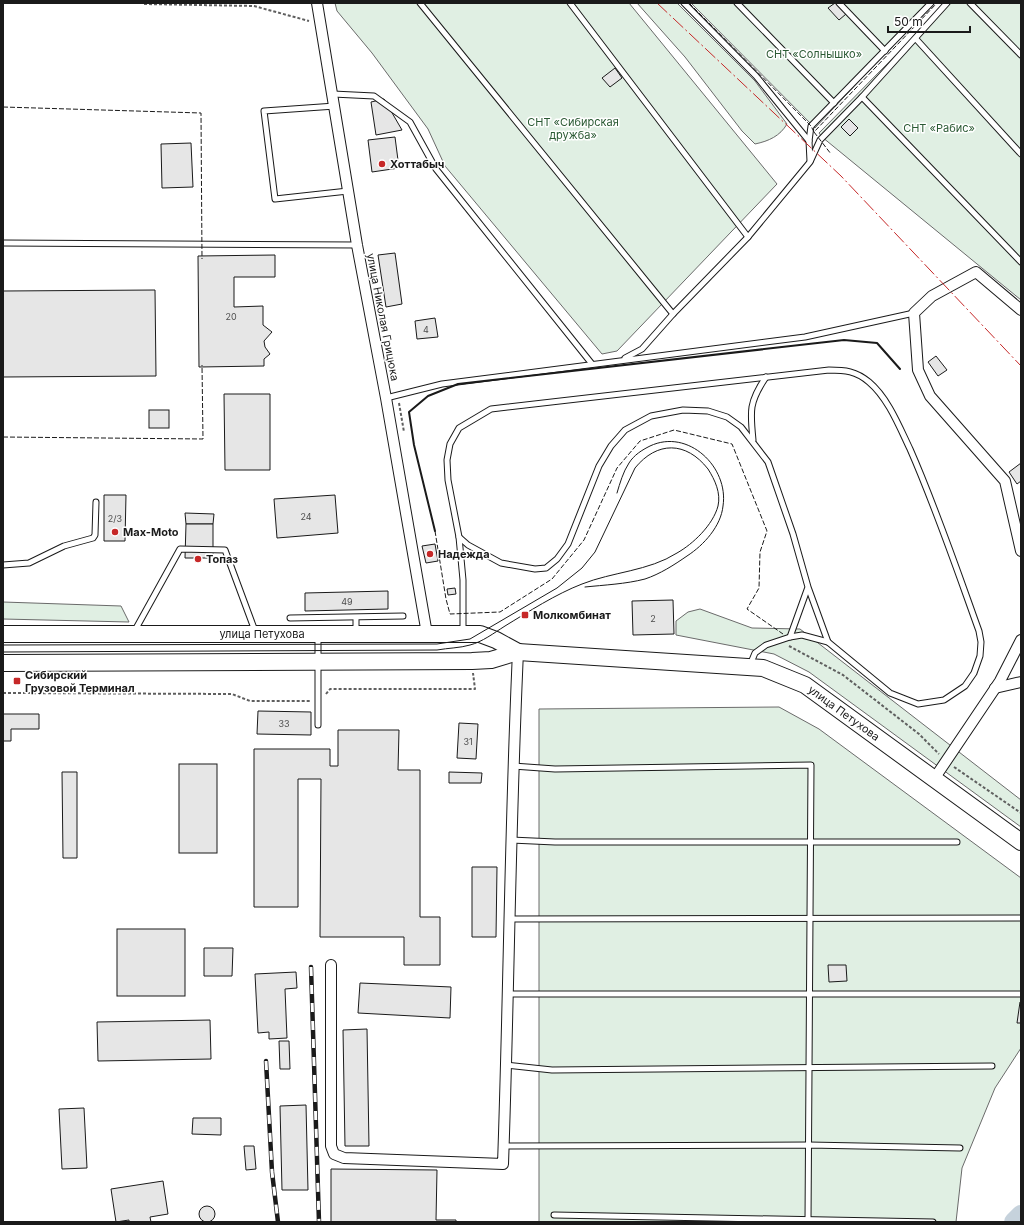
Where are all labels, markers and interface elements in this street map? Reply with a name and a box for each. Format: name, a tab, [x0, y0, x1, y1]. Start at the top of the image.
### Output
scale bar	[888, 8, 970, 34]
text: 50 m	[894, 14, 923, 29]
park label: СНТ «Солнышко»	[766, 47, 862, 61]
park label: СНТ «Сибирская дружба»	[527, 115, 619, 142]
park label: СНТ «Рабис»	[903, 121, 975, 135]
place label: Хоттабыч	[390, 157, 444, 171]
marker: Хоттабыч	[377, 159, 387, 169]
street label: улица Николая Грицюка	[364, 252, 402, 382]
house number: 20	[225, 311, 237, 322]
house number: 4	[423, 324, 429, 335]
house number: 24	[300, 511, 312, 522]
house number: 2/3	[108, 513, 123, 524]
place label: Max-Moto	[123, 525, 179, 539]
marker: Max-Moto	[110, 527, 120, 537]
place label: Надежда	[438, 547, 490, 561]
marker: Надежда	[425, 549, 435, 559]
place label: Топаз	[206, 552, 238, 566]
marker: Топаз	[193, 554, 203, 564]
house number: 49	[341, 596, 353, 607]
place label: Молкомбинат	[533, 608, 611, 622]
marker: Молкомбинат	[520, 610, 530, 620]
house number: 2	[650, 613, 656, 624]
street label: улица Петухова	[219, 627, 305, 641]
place label: Сибирский Грузовой Терминал	[25, 668, 135, 695]
marker: Сибирский Грузовой Терминал	[12, 676, 22, 686]
street label: улица Петухова	[805, 682, 883, 744]
house number: 33	[278, 718, 290, 729]
house number: 31	[463, 736, 473, 747]

